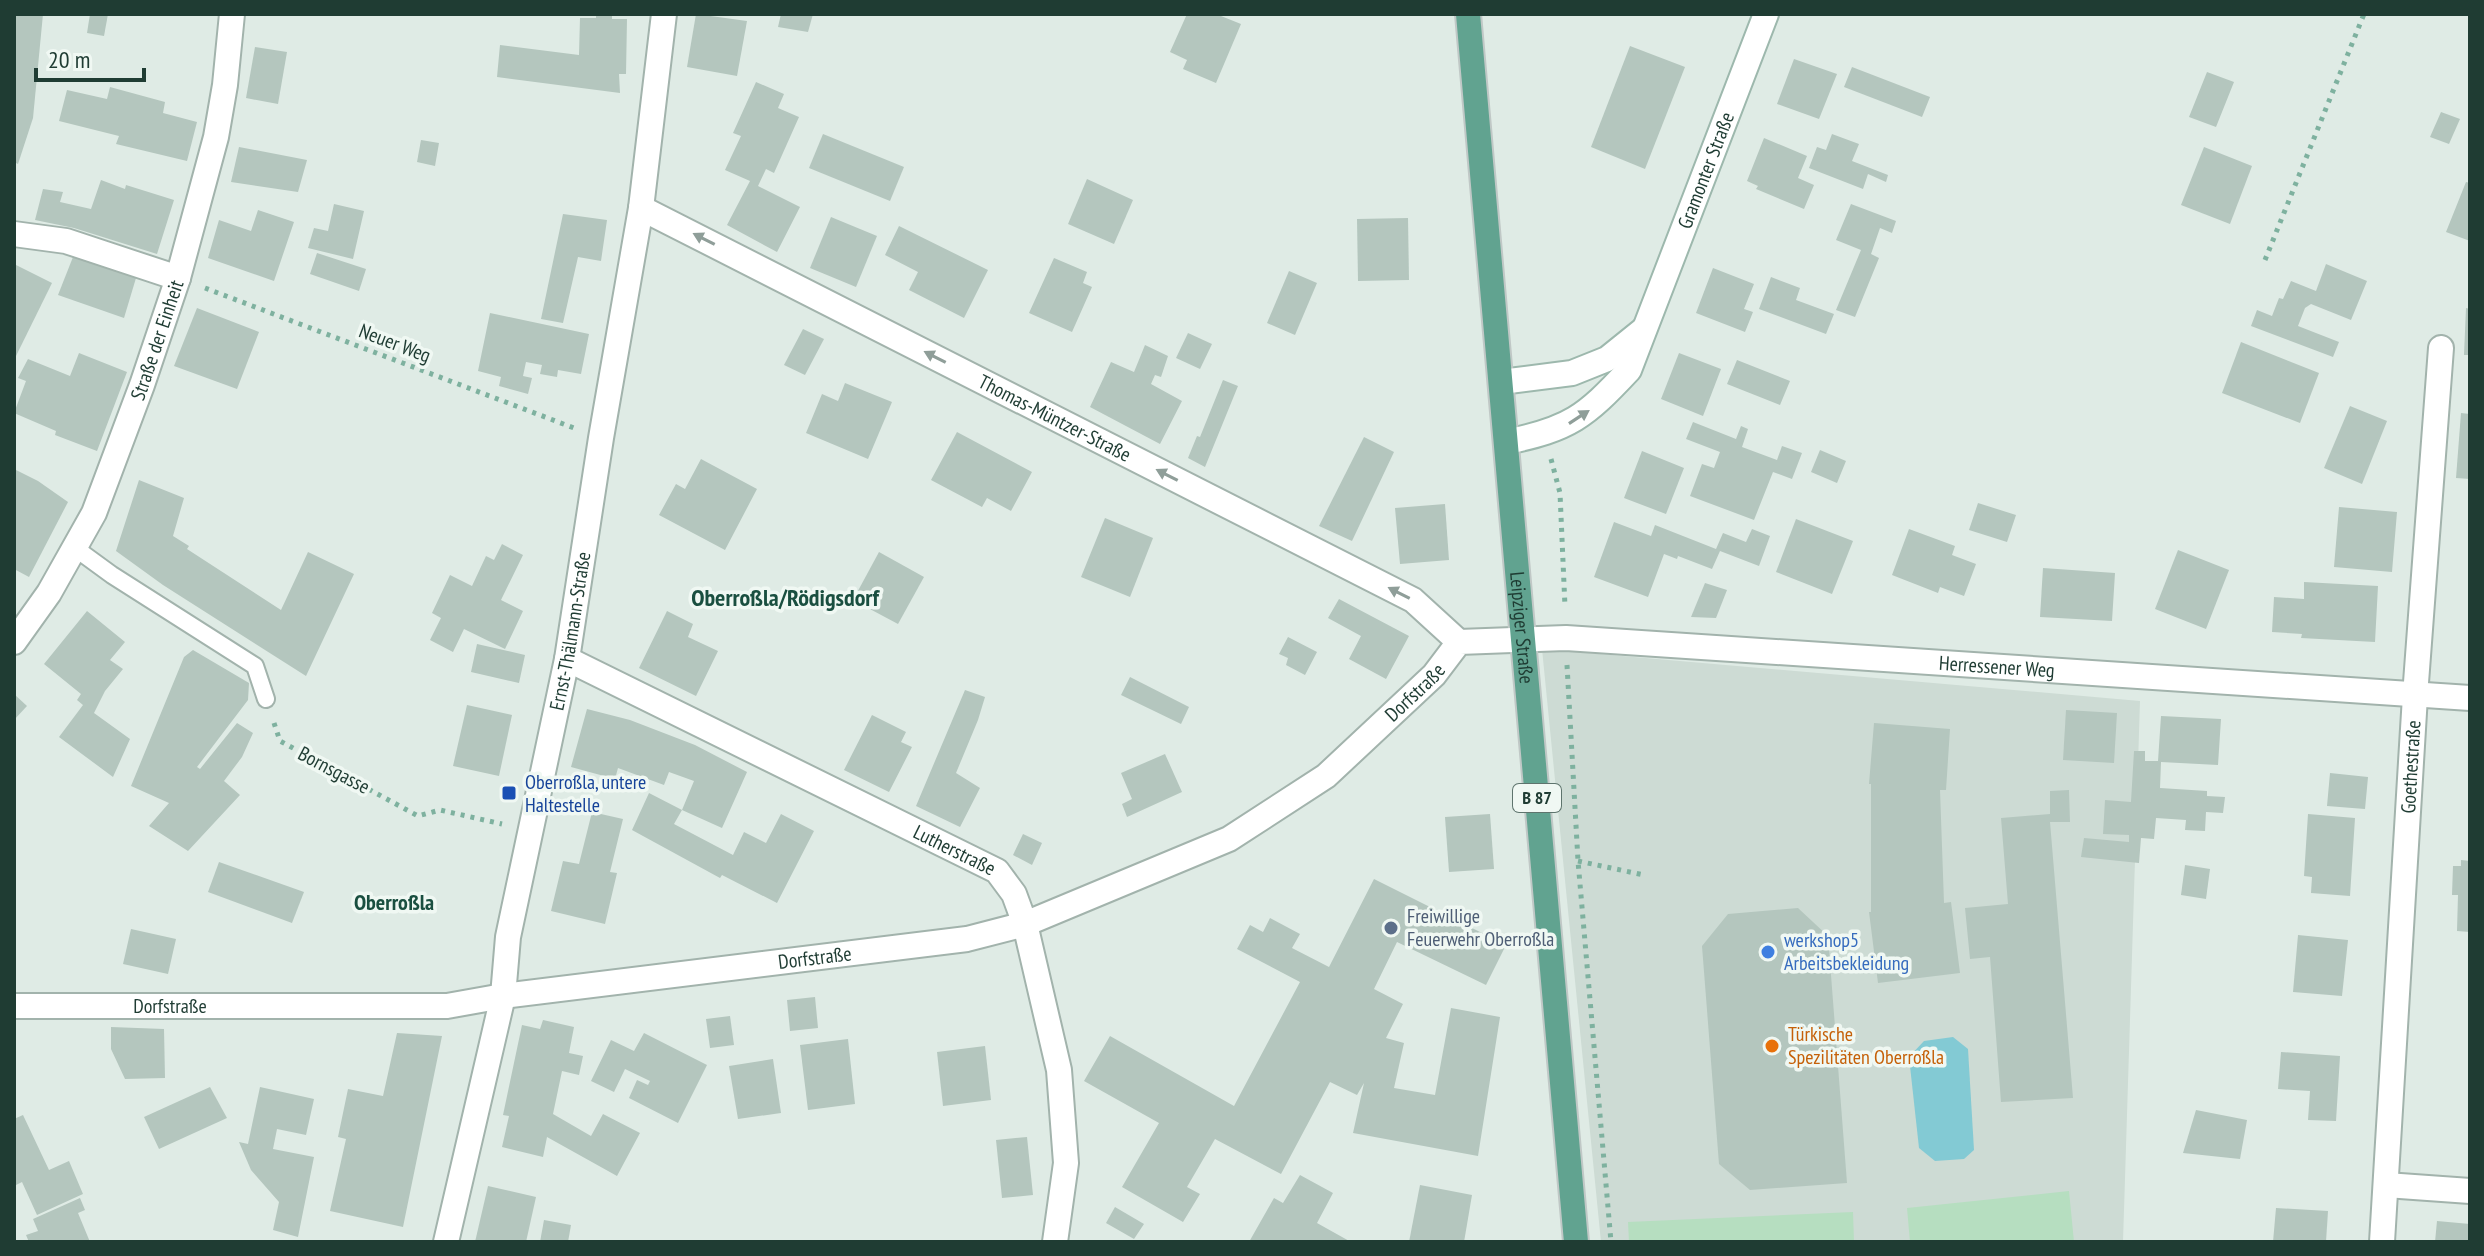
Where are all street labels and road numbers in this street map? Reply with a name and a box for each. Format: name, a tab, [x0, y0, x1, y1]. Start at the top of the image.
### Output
street label: Gramonter Straße	[1672, 108, 1740, 232]
street label: Straße der Einheit	[124, 276, 190, 404]
street label: Neuer Weg	[355, 317, 435, 369]
street label: Thomas-Müntzer-Straße	[974, 368, 1135, 468]
street label: Ernst-Thälmann-Straße	[543, 550, 596, 713]
street label: Leipziger Straße	[1504, 571, 1540, 685]
street label: Herressener Weg	[1938, 650, 2055, 683]
street label: Dorfstraße	[1379, 658, 1451, 727]
street label: Goethestraße	[2395, 720, 2427, 814]
street label: Bornsgasse	[294, 740, 374, 800]
road number: B 87	[1513, 784, 1561, 812]
street label: Lutherstraße	[909, 819, 1000, 881]
street label: Dorfstraße	[777, 940, 853, 975]
street label: Dorfstraße	[133, 993, 207, 1019]

